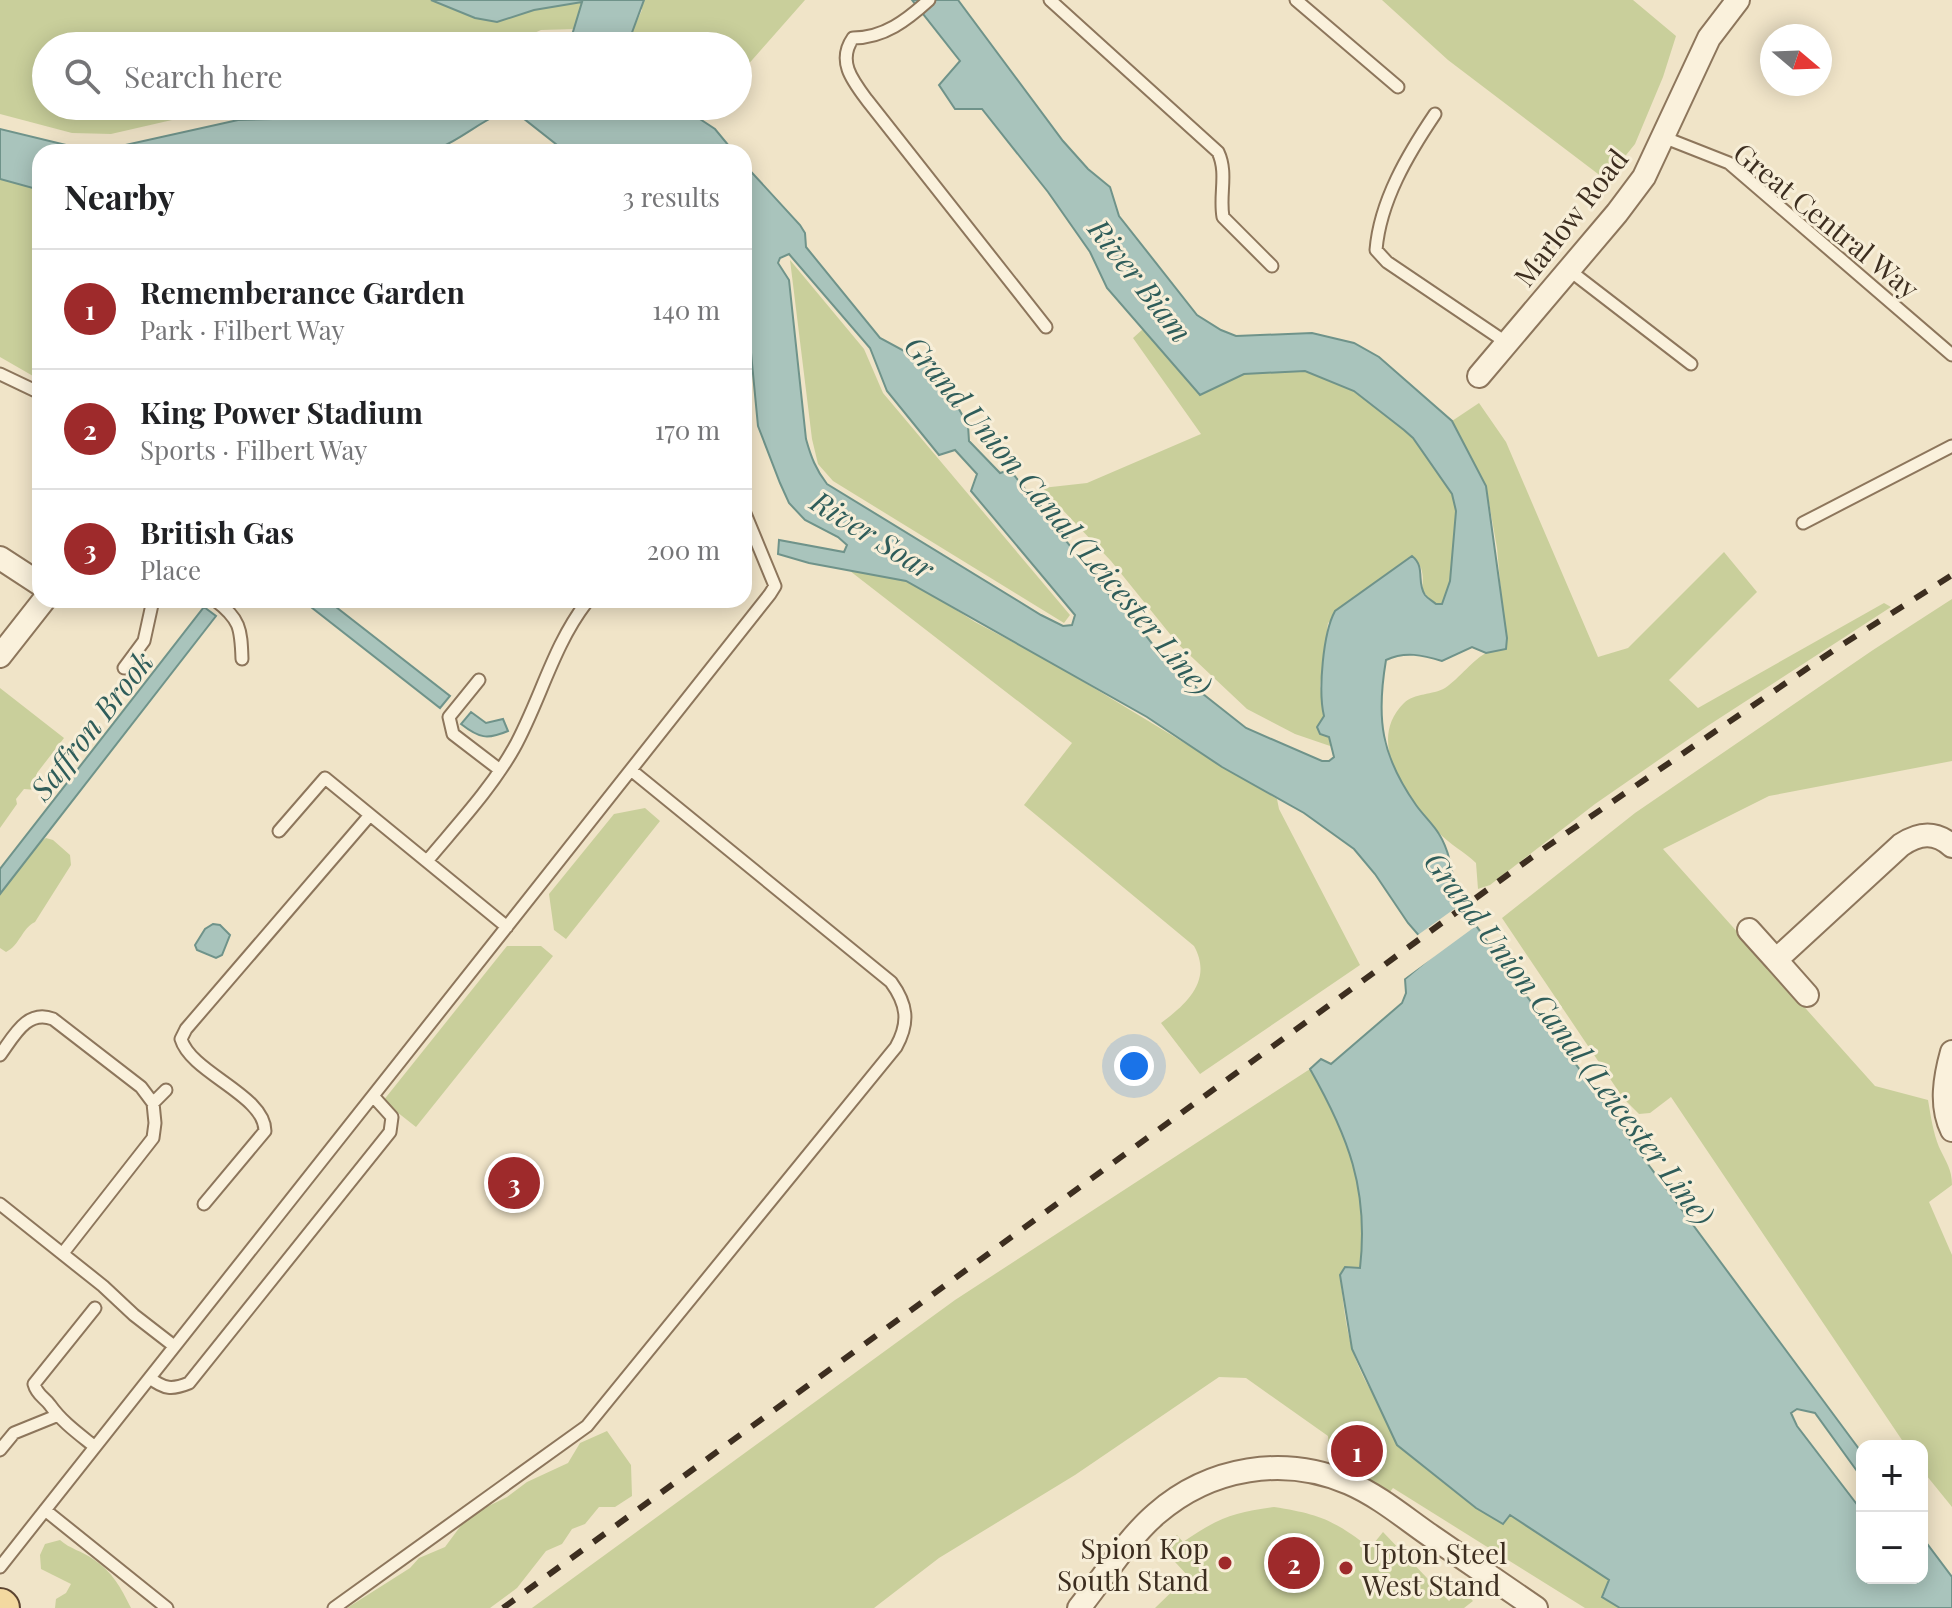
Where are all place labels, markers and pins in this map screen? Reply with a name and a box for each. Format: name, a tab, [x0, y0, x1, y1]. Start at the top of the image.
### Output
pin: 3	[488, 1153, 540, 1213]
pin: 1	[1331, 1421, 1383, 1481]
place label: Spion Kop South Stand	[1057, 1529, 1209, 1598]
pin: 2	[1268, 1533, 1320, 1593]
place label: Upton Steel West Stand	[1361, 1534, 1507, 1603]
marker: Spion Kop South Stand	[1216, 1554, 1234, 1572]
marker: Upton Steel West Stand	[1337, 1559, 1355, 1577]

